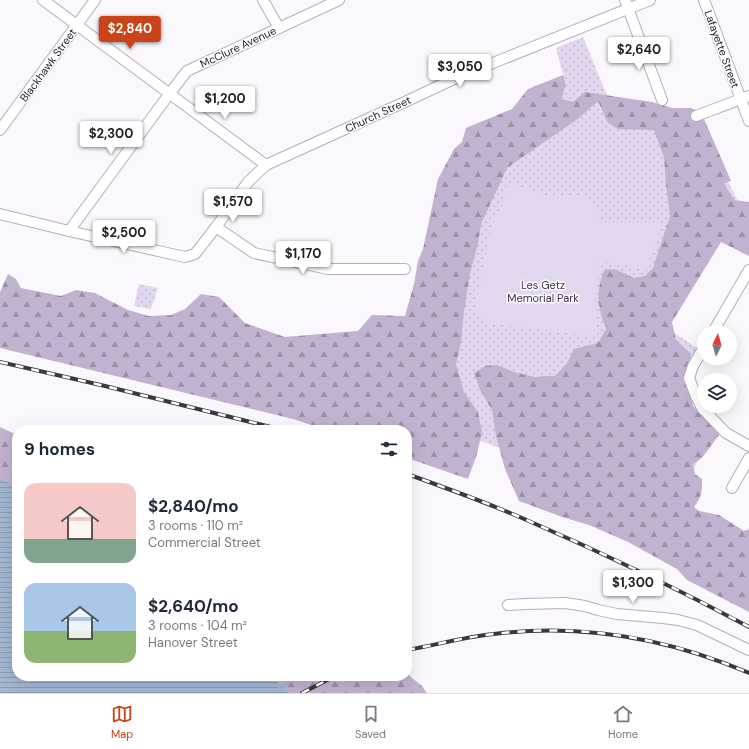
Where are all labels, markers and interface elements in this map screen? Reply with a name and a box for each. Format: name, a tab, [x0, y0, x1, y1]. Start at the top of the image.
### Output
street label: Lafayette Street	[701, 8, 743, 90]
pin: $2,840	[97, 16, 163, 50]
text: $2,840	[108, 20, 152, 37]
street label: McClure Avenue	[198, 23, 278, 71]
street label: Blackhawk Street	[17, 26, 79, 104]
pin: $2,640	[606, 37, 672, 71]
text: $2,640	[617, 41, 661, 58]
pin: $3,050	[427, 54, 493, 88]
text: $3,050	[437, 58, 483, 75]
pin: $1,200	[192, 86, 258, 120]
text: $1,200	[204, 90, 246, 107]
street label: Church Street	[343, 93, 413, 135]
pin: $2,300	[78, 121, 144, 155]
text: $2,300	[89, 125, 133, 142]
pin: $1,570	[200, 189, 266, 223]
text: $1,570	[213, 193, 253, 210]
pin: $2,500	[91, 220, 157, 254]
text: $2,500	[102, 224, 146, 241]
pin: $1,170	[270, 241, 336, 275]
text: $1,170	[285, 245, 321, 262]
park label: Les Getz Memorial Park	[507, 278, 579, 305]
north arrow	[697, 325, 737, 365]
map controls	[697, 325, 737, 413]
button: layers	[697, 373, 737, 413]
text: 9 homes	[24, 438, 95, 460]
icon: filters	[378, 438, 400, 460]
text: $2,840/mo	[148, 495, 239, 517]
icon: home	[56, 499, 104, 547]
text: 3 rooms · 110 m²	[148, 517, 243, 534]
text: Commercial Street	[148, 534, 261, 551]
pin: $1,300	[600, 570, 666, 604]
text: $1,300	[612, 574, 654, 591]
text: $2,640/mo	[148, 595, 239, 617]
icon: home	[56, 599, 104, 647]
text: 3 rooms · 104 m²	[148, 617, 247, 634]
text: Hanover Street	[148, 634, 238, 651]
tab: Map	[111, 703, 133, 741]
tab: Saved	[355, 703, 386, 741]
tab: Home	[608, 703, 638, 741]

